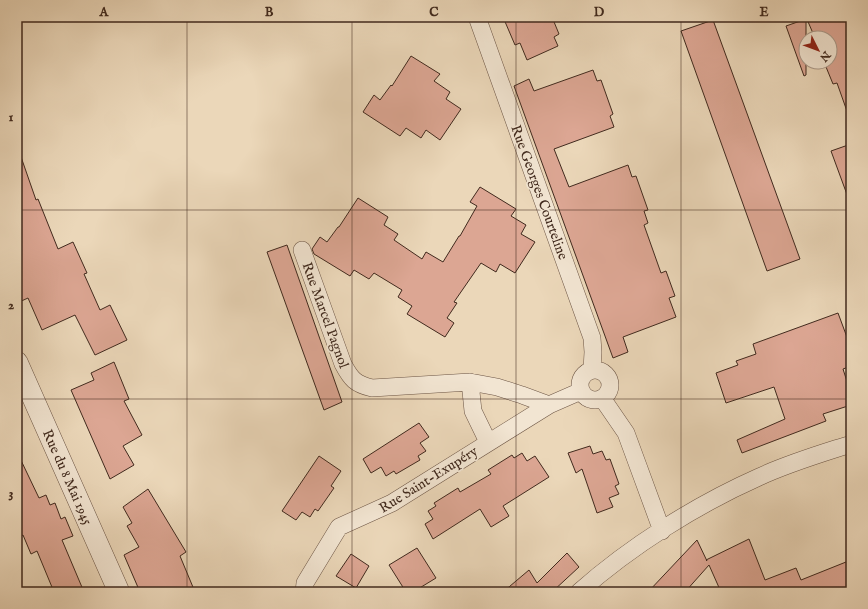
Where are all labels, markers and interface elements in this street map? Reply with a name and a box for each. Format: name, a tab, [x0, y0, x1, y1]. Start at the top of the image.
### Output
text: A	[99, 4, 110, 21]
text: B	[265, 4, 274, 21]
text: C	[429, 4, 439, 21]
text: D	[594, 4, 605, 21]
text: E	[759, 4, 769, 21]
north arrow	[798, 30, 838, 70]
text: N	[816, 47, 834, 65]
text: 1	[9, 109, 14, 126]
street label: Rue Georges Courteline	[506, 122, 572, 263]
street label: Rue Marcel Pagnol	[298, 260, 353, 371]
text: 2	[8, 297, 14, 314]
street label: Rue du 8 Mai 1945	[38, 427, 96, 528]
street label: Rue Saint-Exupéry	[376, 442, 481, 517]
text: 3	[9, 485, 14, 502]

